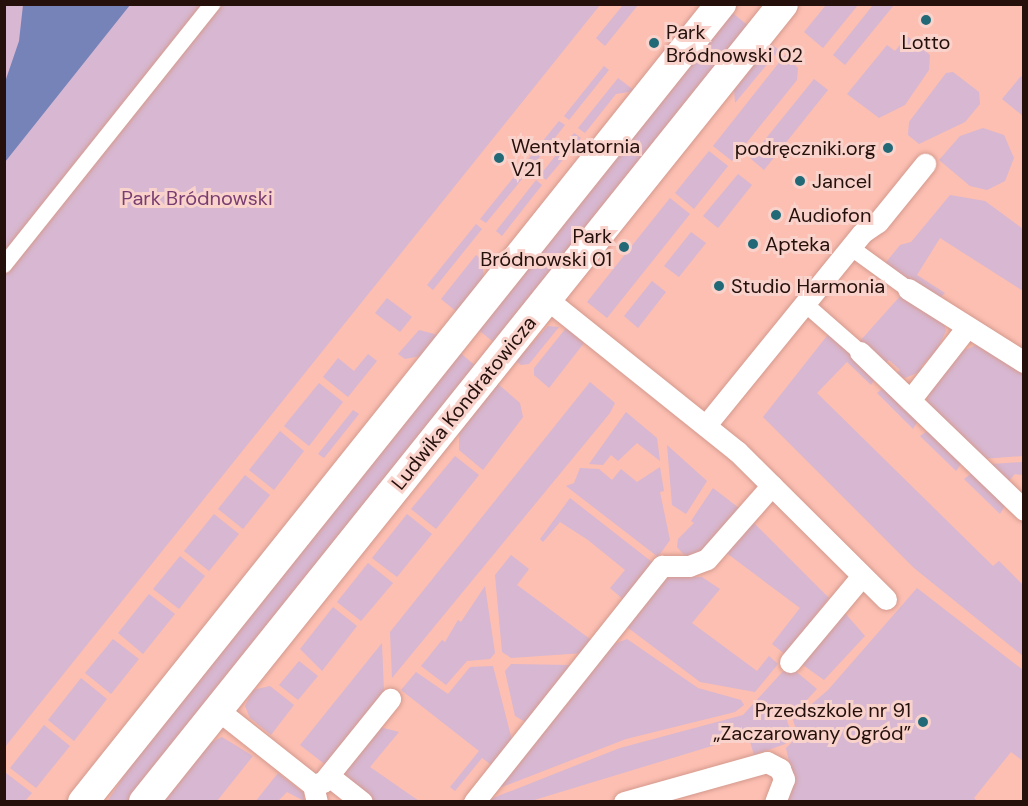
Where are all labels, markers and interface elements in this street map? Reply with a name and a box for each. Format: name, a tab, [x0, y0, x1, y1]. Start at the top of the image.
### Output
marker: Lotto	[919, 13, 933, 27]
place label: Park Bródnowski 02	[666, 20, 803, 67]
place label: Lotto	[902, 30, 950, 54]
marker: Park Bródnowski 02	[647, 36, 661, 50]
place label: Wentylatornia V21	[511, 134, 640, 181]
place label: podręczniki.org	[735, 136, 876, 160]
marker: podręczniki.org	[881, 141, 895, 155]
marker: Wentylatornia V21	[492, 151, 506, 165]
place label: Jancel	[812, 169, 872, 193]
marker: Jancel	[793, 174, 807, 188]
park label: Park Bródnowski	[121, 186, 273, 210]
place label: Audiofon	[788, 203, 871, 227]
marker: Audiofon	[769, 208, 783, 222]
place label: Park Bródnowski 01	[480, 224, 612, 271]
place label: Apteka	[765, 232, 830, 256]
marker: Apteka	[746, 237, 760, 251]
marker: Park Bródnowski 01	[617, 240, 631, 254]
place label: Studio Harmonia	[731, 274, 885, 298]
marker: Studio Harmonia	[712, 279, 726, 293]
street label: Ludwika Kondratowicza	[387, 311, 541, 495]
place label: Przedszkole nr 91 „Zaczarowany Ogród”	[714, 698, 911, 745]
marker: Przedszkole nr 91 „Zaczarowany Ogród”	[916, 715, 930, 729]

